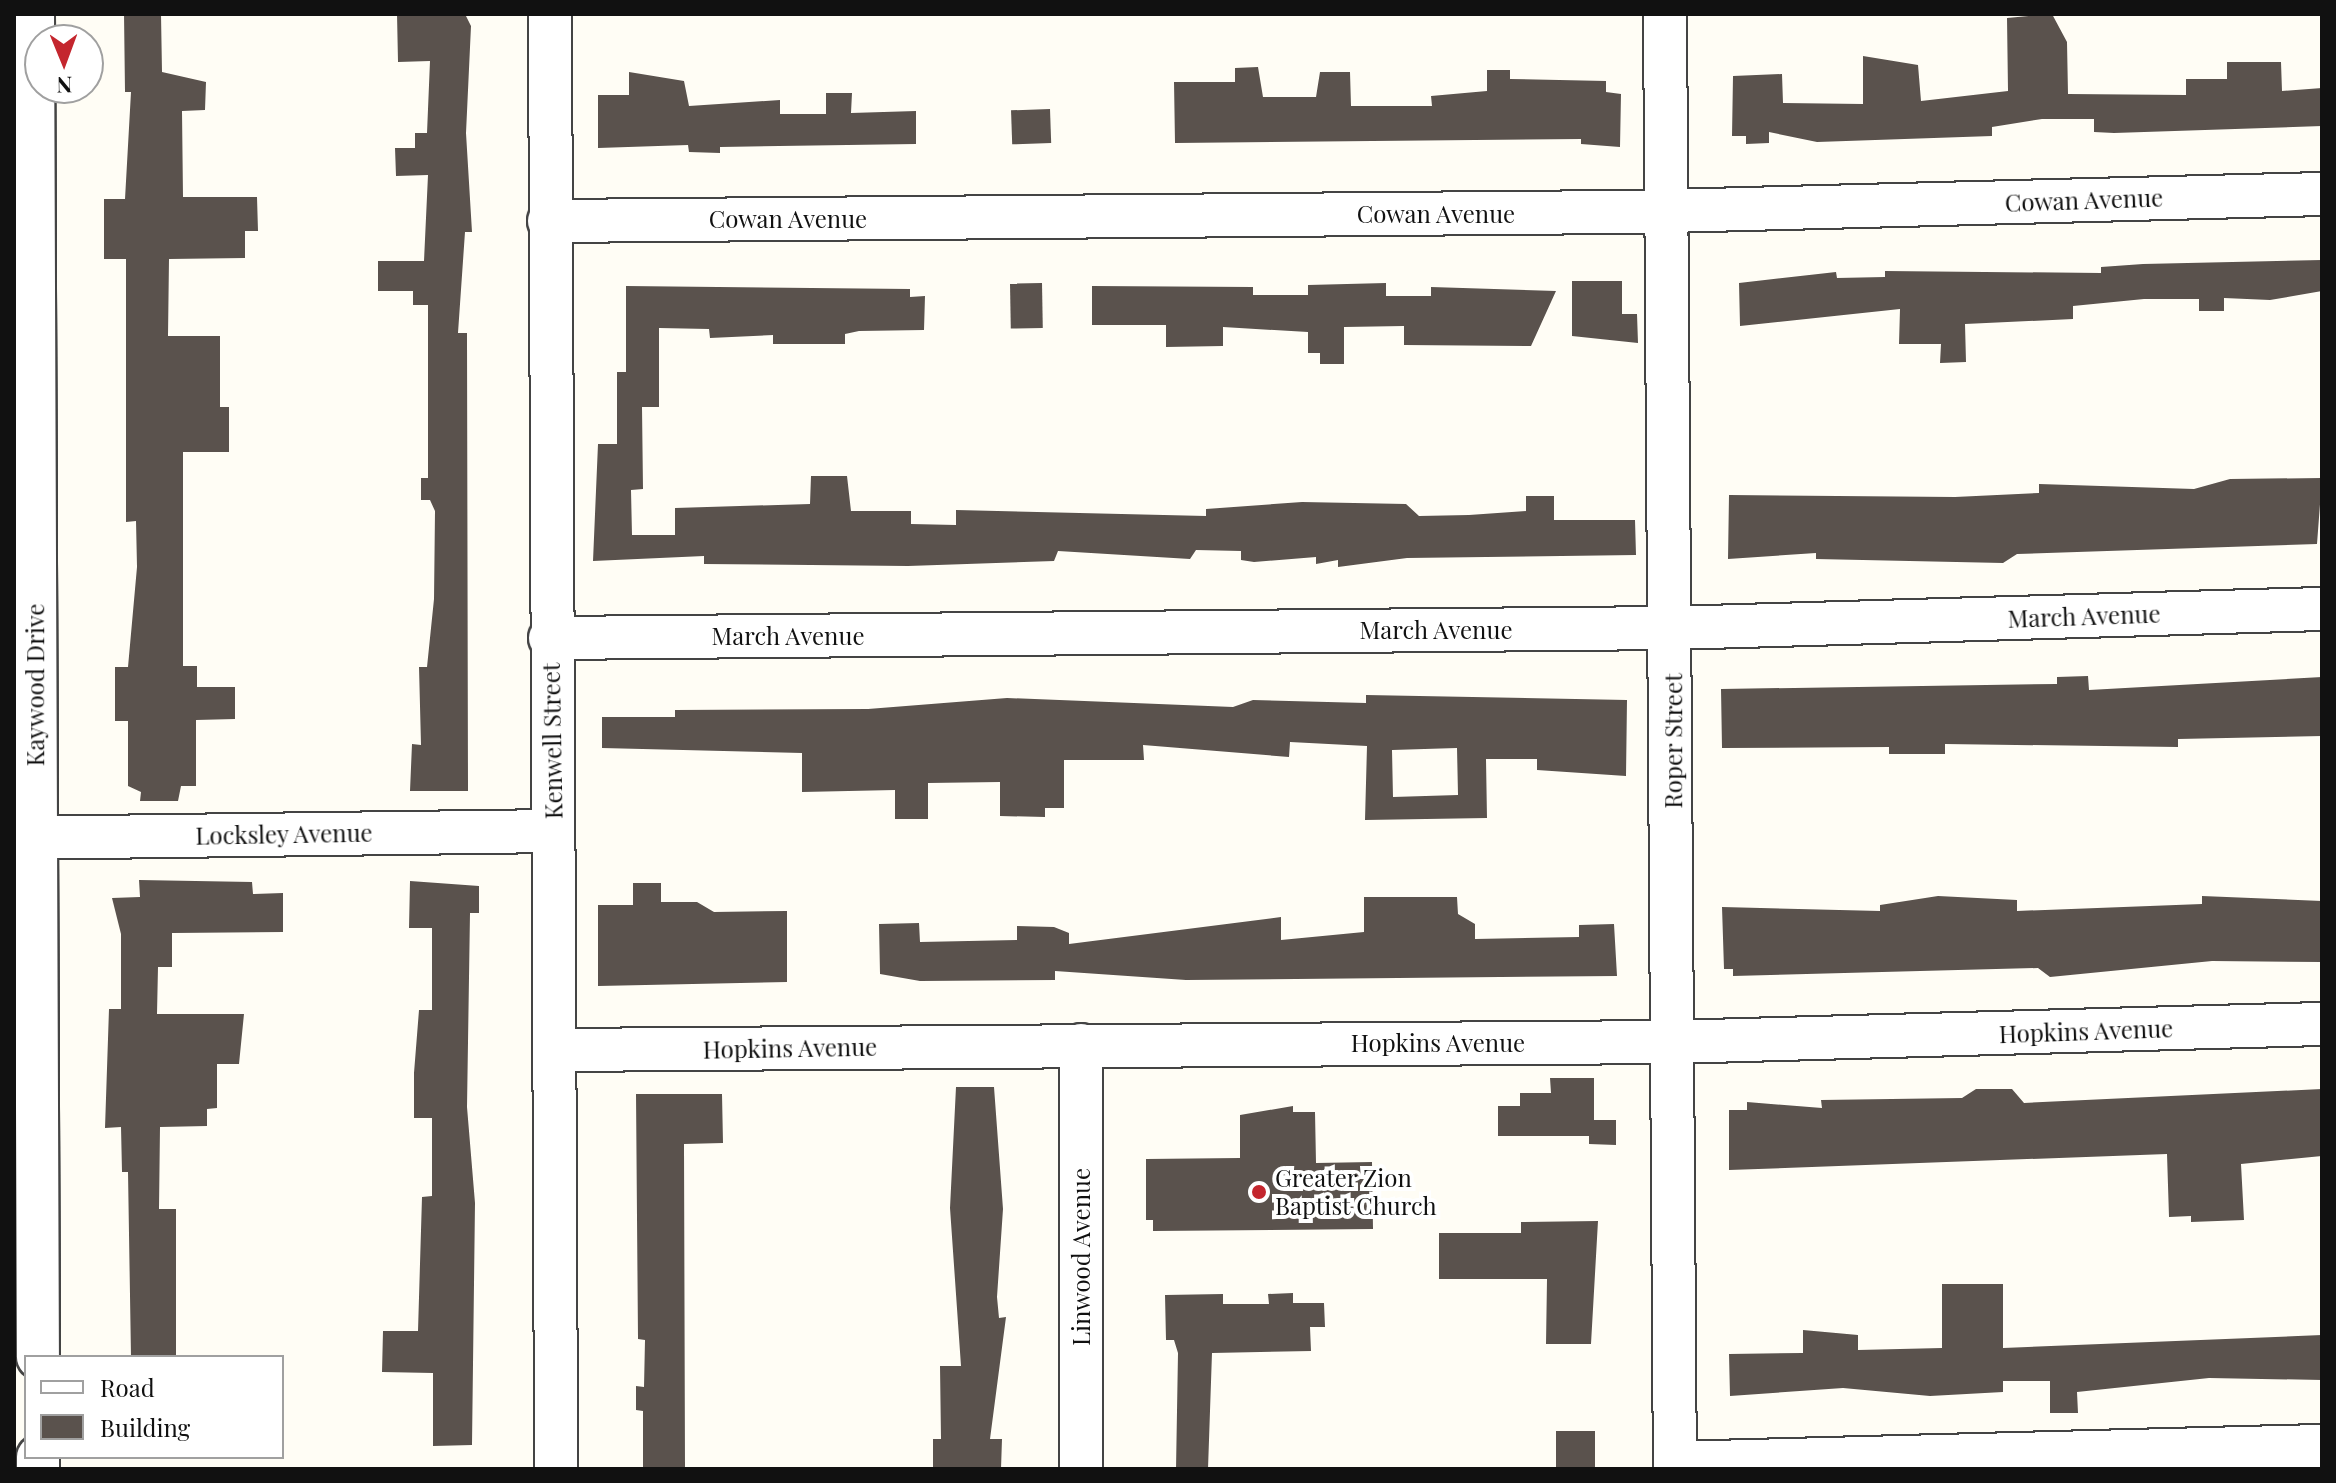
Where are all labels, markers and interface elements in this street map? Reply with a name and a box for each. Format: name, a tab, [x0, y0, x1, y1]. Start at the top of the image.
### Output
north arrow	[24, 24, 104, 104]
text: N	[56, 71, 73, 101]
street label: Cowan Avenue	[2004, 183, 2164, 217]
street label: Cowan Avenue	[1356, 200, 1516, 228]
street label: Cowan Avenue	[708, 205, 868, 233]
street label: March Avenue	[2007, 599, 2161, 633]
street label: Kaywood Drive	[21, 604, 49, 766]
street label: March Avenue	[1359, 616, 1513, 644]
street label: March Avenue	[711, 622, 865, 650]
street label: Kenwell Street	[536, 662, 568, 820]
street label: Roper Street	[1659, 673, 1687, 809]
street label: Locksley Avenue	[194, 818, 374, 850]
street label: Hopkins Avenue	[1998, 1014, 2174, 1048]
street label: Hopkins Avenue	[1350, 1029, 1526, 1057]
street label: Hopkins Avenue	[702, 1032, 878, 1064]
place label: Greater Zion Baptist Church	[1275, 1164, 1437, 1220]
street label: Linwood Avenue	[1067, 1168, 1095, 1346]
marker: Greater Zion Baptist Church	[1250, 1183, 1268, 1201]
legend	[24, 1355, 284, 1459]
text: Road	[100, 1371, 155, 1403]
text: Building	[100, 1411, 190, 1443]

